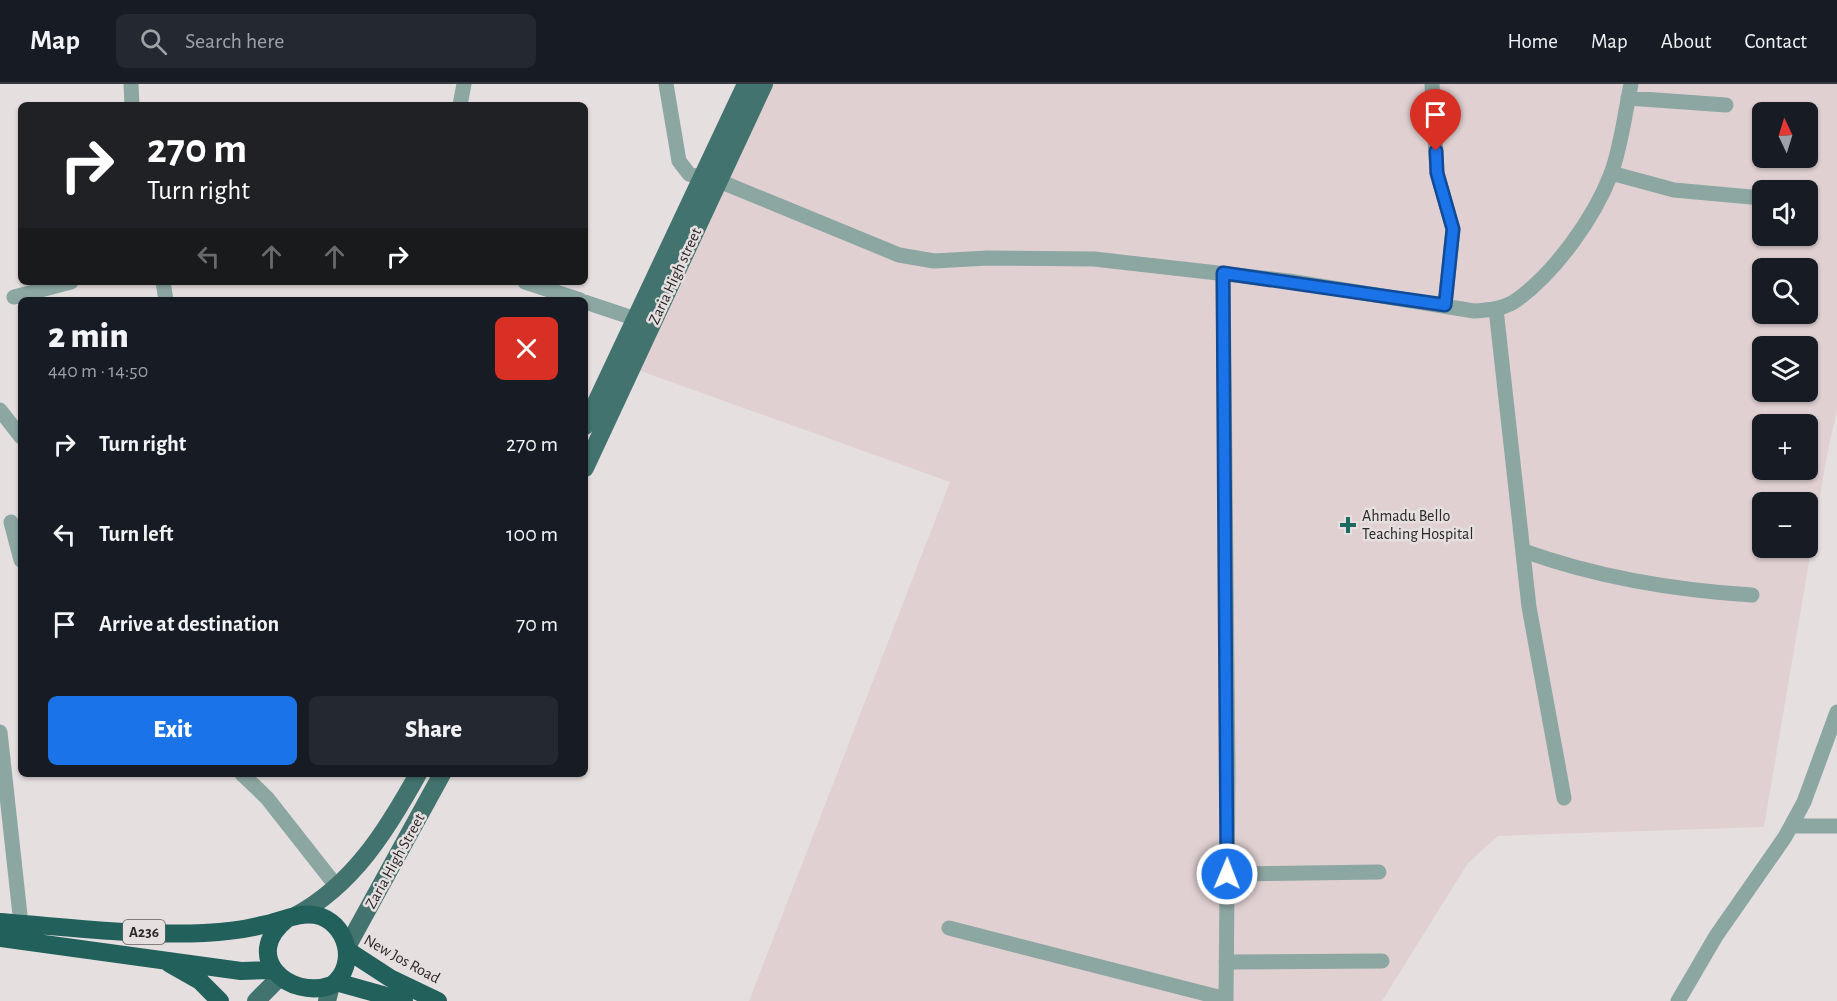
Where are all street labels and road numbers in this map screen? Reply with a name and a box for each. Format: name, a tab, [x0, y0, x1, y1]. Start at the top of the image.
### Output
street label: Zaria High street	[646, 225, 704, 327]
street label: Zaria High Street	[362, 811, 428, 911]
road number: A236	[123, 920, 165, 944]
street label: New Jos Road	[361, 932, 443, 986]

